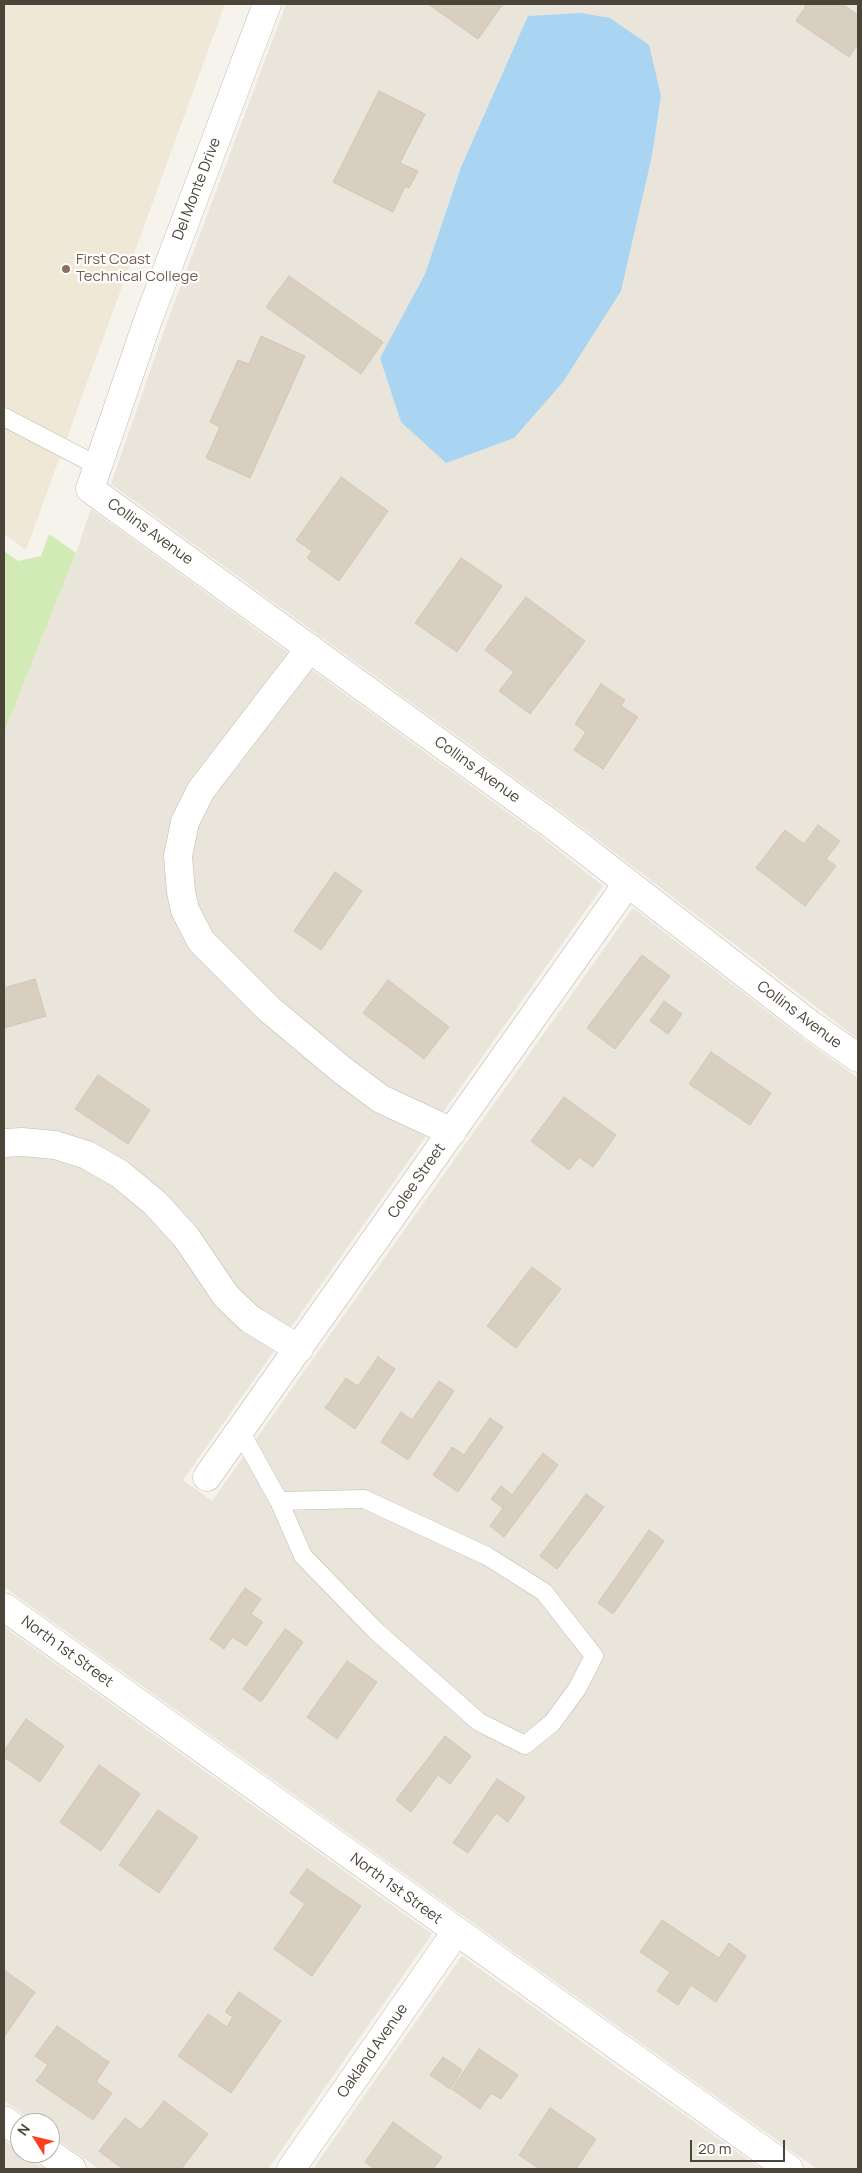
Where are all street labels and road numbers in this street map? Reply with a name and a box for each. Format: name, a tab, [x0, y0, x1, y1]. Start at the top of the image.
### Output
street label: Del Monte Drive	[169, 135, 225, 243]
street label: Collins Avenue	[104, 495, 196, 569]
street label: Collins Avenue	[431, 733, 523, 807]
street label: Collins Avenue	[753, 977, 845, 1053]
street label: Colee Street	[384, 1140, 450, 1222]
street label: North 1st Street	[18, 1613, 116, 1691]
street label: North 1st Street	[347, 1850, 445, 1928]
street label: Oakland Avenue	[334, 2001, 412, 2101]

